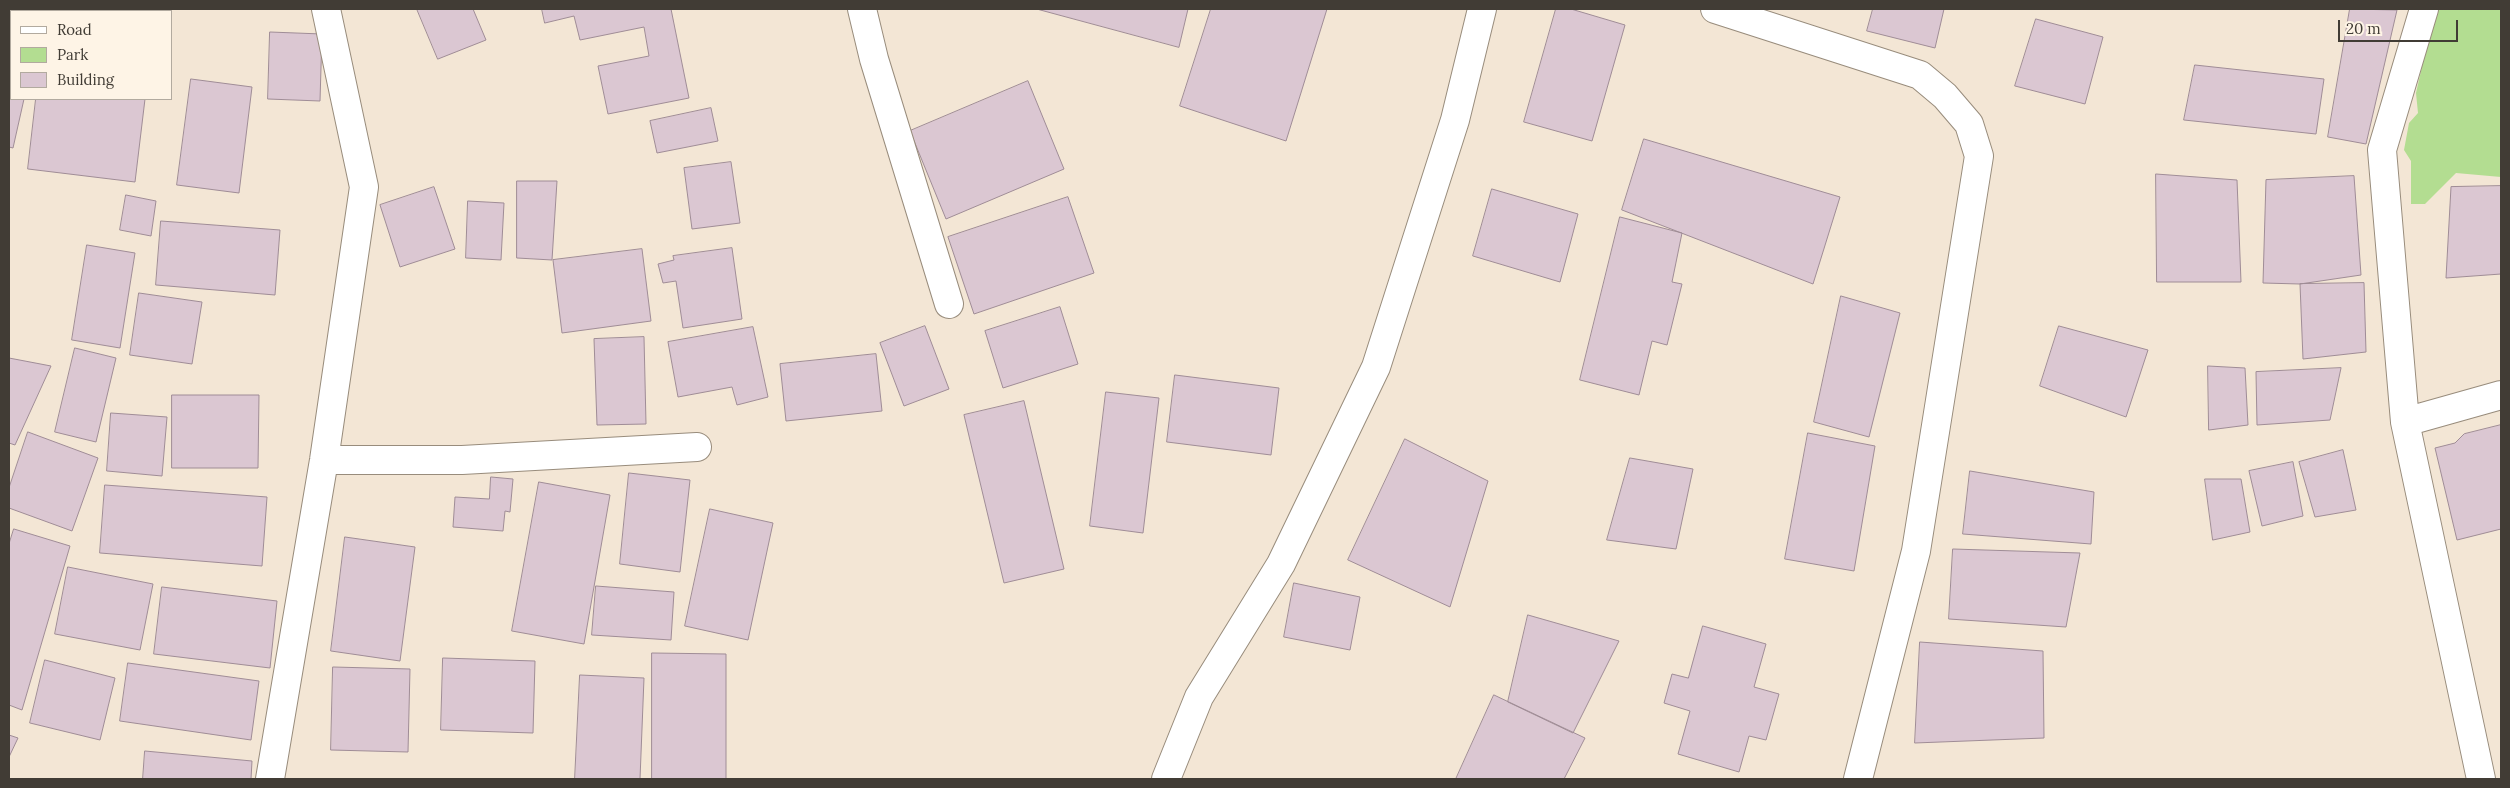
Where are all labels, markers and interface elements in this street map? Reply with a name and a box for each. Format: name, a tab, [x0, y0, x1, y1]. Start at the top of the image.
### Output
legend	[10, 10, 172, 100]
scale bar	[2340, 10, 2460, 42]
text: 20 m	[2346, 19, 2381, 38]
text: Road	[57, 20, 92, 39]
text: Park	[57, 45, 88, 64]
text: Building	[57, 70, 114, 89]

